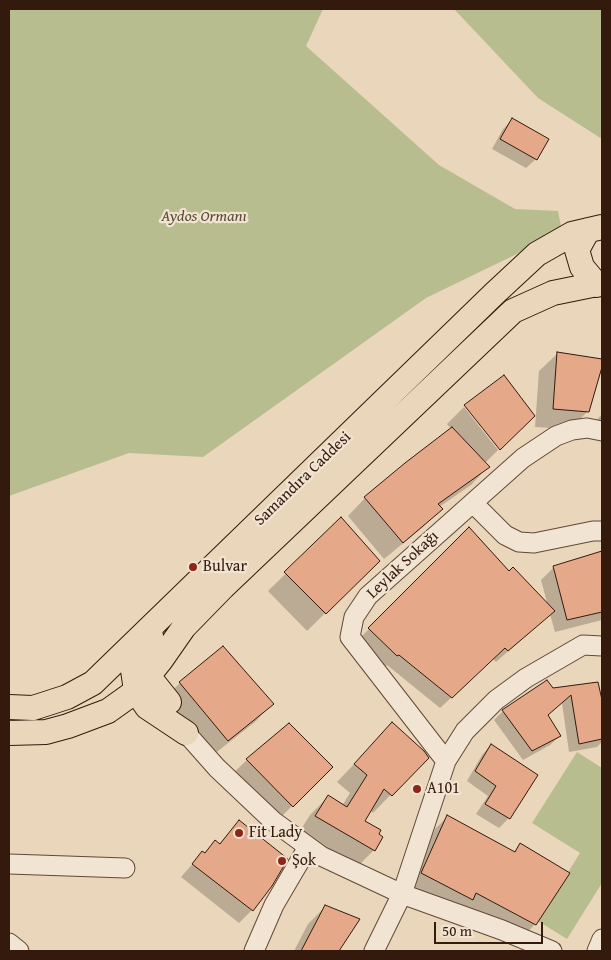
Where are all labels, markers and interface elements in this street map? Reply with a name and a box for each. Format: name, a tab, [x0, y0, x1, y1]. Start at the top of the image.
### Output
park label: Aydos Ormanı	[161, 207, 247, 227]
street label: Samandıra Caddesi	[251, 428, 355, 530]
street label: Leylak Sokağı	[363, 527, 443, 603]
place label: Bulvar	[203, 557, 247, 577]
marker: Bulvar	[187, 561, 199, 573]
place label: A101	[427, 779, 460, 799]
marker: A101	[411, 783, 423, 795]
place label: Fit Lady	[249, 823, 302, 843]
marker: Fit Lady	[233, 827, 245, 839]
place label: Şok	[292, 851, 316, 871]
marker: Şok	[276, 855, 288, 867]
scale bar	[436, 912, 545, 944]
text: 50 m	[442, 920, 472, 941]

